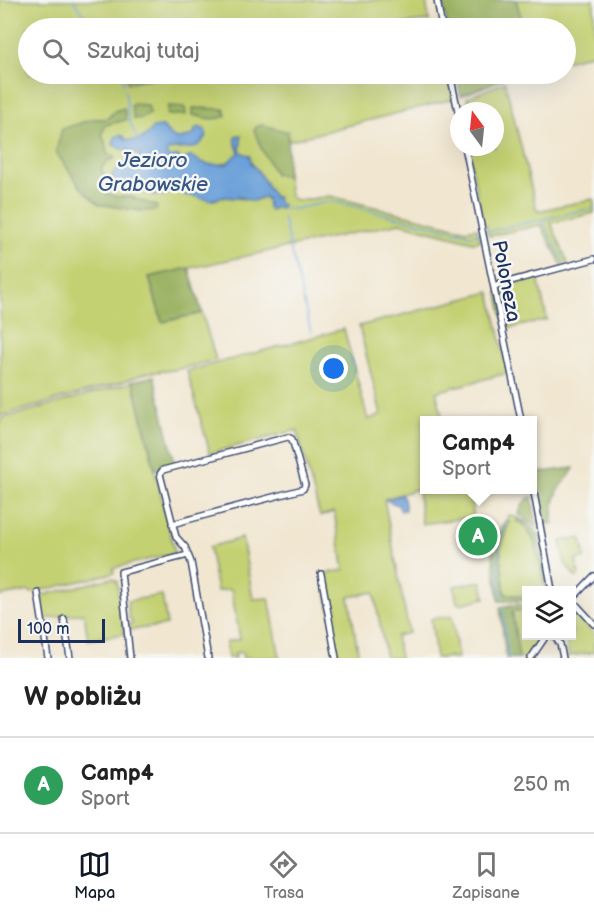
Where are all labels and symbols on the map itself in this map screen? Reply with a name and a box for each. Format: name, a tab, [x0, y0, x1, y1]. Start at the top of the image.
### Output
north arrow	[450, 102, 504, 156]
water label: Jezioro Grabowskie	[98, 148, 208, 197]
street label: Poloneza	[486, 238, 526, 324]
your location	[319, 354, 348, 383]
pin: A	[458, 514, 498, 558]
scale bar	[18, 616, 105, 644]

